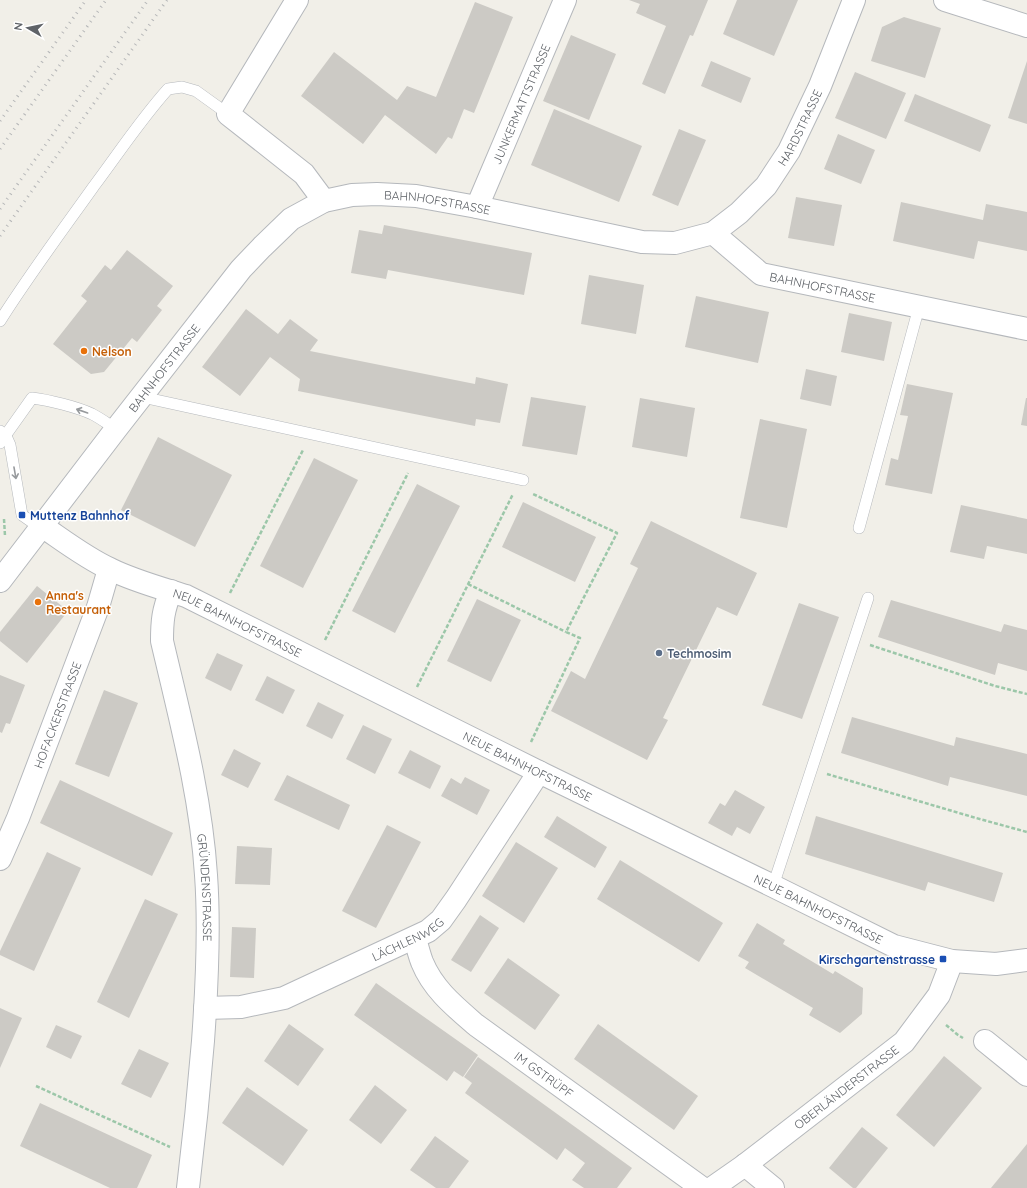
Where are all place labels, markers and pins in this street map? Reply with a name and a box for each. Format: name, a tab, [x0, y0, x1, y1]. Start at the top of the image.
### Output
place label: Nelson	[92, 344, 132, 359]
marker: Nelson	[79, 346, 89, 356]
place label: Muttenz Bahnhof	[30, 508, 130, 523]
marker: Muttenz Bahnhof	[17, 510, 27, 520]
place label: Anna's Restaurant	[46, 588, 111, 617]
marker: Anna's Restaurant	[33, 597, 43, 607]
place label: Techmosim	[667, 646, 732, 661]
marker: Techmosim	[654, 648, 664, 658]
place label: Kirschgartenstrasse	[819, 952, 935, 967]
marker: Kirschgartenstrasse	[938, 954, 948, 964]

